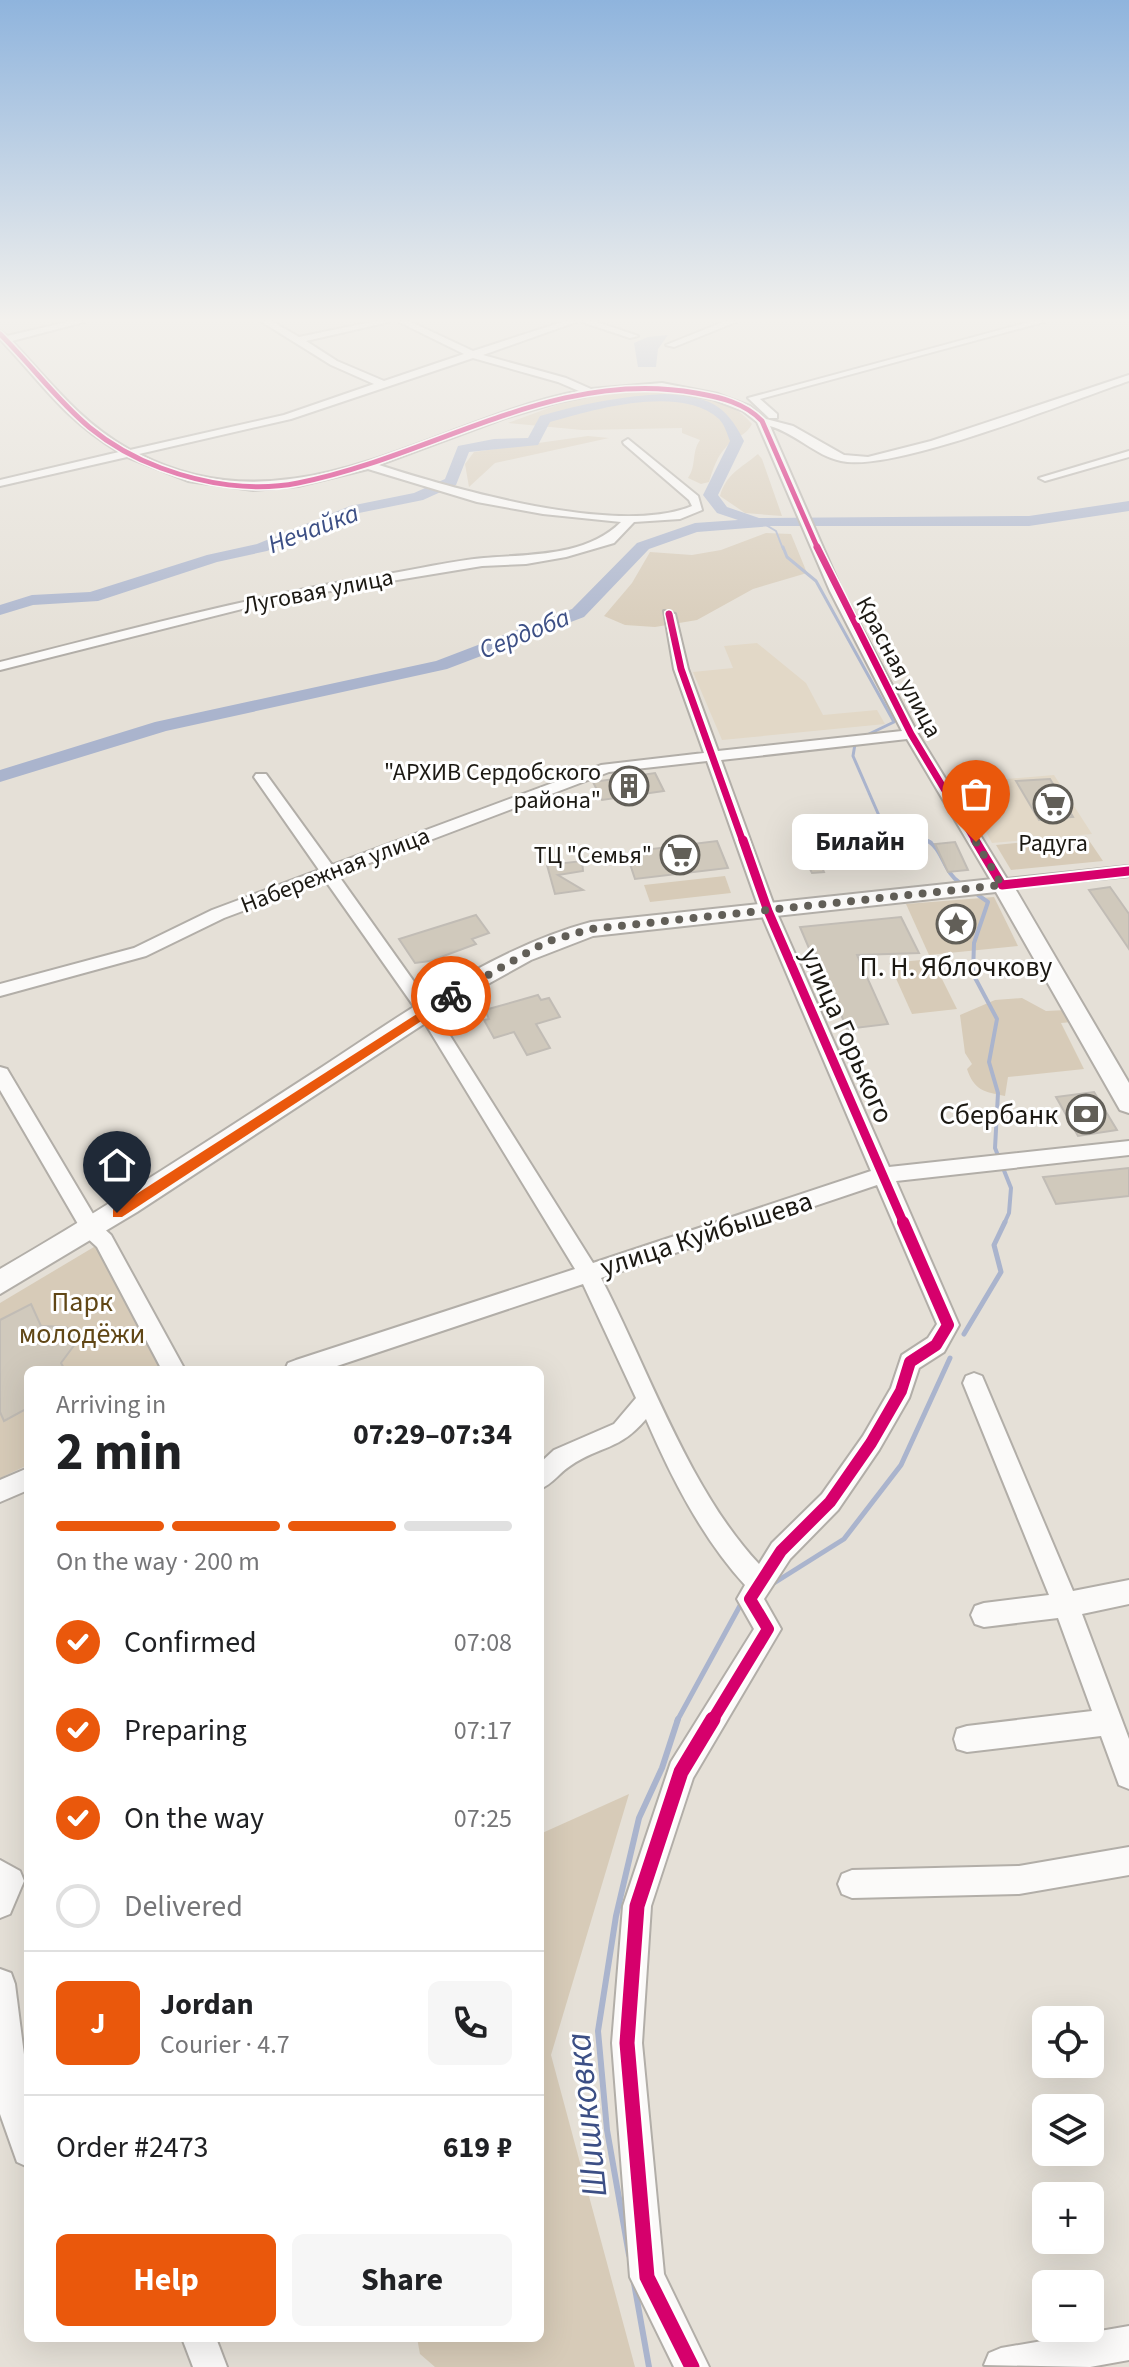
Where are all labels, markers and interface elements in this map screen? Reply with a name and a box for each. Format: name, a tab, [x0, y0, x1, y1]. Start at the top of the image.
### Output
water label: Нечайка	[262, 494, 364, 563]
street label: Луговая улица	[240, 560, 396, 623]
street label: Красная улица	[847, 590, 951, 744]
water label: Сердоба	[473, 599, 575, 668]
place label: "АРХИВ Сердобского района"	[384, 755, 601, 818]
pin	[942, 760, 1010, 842]
building icon: "АРХИВ Сердобского района"	[608, 765, 650, 807]
icon: bag	[954, 772, 998, 816]
supermarket icon: Радуга	[1032, 783, 1074, 825]
callout: Билайн	[792, 814, 928, 870]
street label: Набережная улица	[236, 818, 435, 923]
text: Билайн	[815, 823, 905, 860]
place label: Радуга	[1018, 826, 1088, 861]
supermarket icon: ТЦ "Семья"	[659, 834, 701, 876]
place label: ТЦ "Семья"	[534, 838, 652, 873]
place icon: П. Н. Яблочкову	[935, 903, 977, 945]
street label: улица Горького	[790, 941, 904, 1130]
place label: П. Н. Яблочкову	[860, 947, 1052, 987]
courier	[411, 956, 491, 1036]
icon: bike	[429, 974, 473, 1018]
bank icon: Сбербанк	[1065, 1093, 1107, 1135]
place label: Сбербанк	[939, 1095, 1058, 1135]
pin	[83, 1131, 151, 1213]
icon: home	[95, 1143, 139, 1187]
street label: улица Куйбышева	[595, 1181, 818, 1287]
park label: Парк молодёжи	[19, 1282, 145, 1354]
text: Arriving in	[56, 1386, 166, 1423]
text: 07:29–07:34	[353, 1413, 512, 1456]
text: 2 min	[56, 1416, 183, 1490]
text: On the way · 200 m	[56, 1543, 260, 1580]
icon: check	[56, 1620, 100, 1664]
text: Confirmed	[124, 1621, 257, 1664]
text: 07:08	[454, 1624, 512, 1661]
icon: check	[56, 1708, 100, 1752]
text: Preparing	[124, 1709, 247, 1752]
text: 07:17	[454, 1712, 512, 1749]
icon: check	[56, 1796, 100, 1840]
text: On the way	[124, 1797, 264, 1840]
text: 07:25	[454, 1800, 512, 1837]
text: Delivered	[124, 1885, 243, 1928]
button: phone	[428, 1981, 512, 2065]
text: Jordan	[160, 1983, 254, 2026]
text: J	[90, 2002, 106, 2045]
map controls	[1032, 2006, 1104, 2342]
button: locate	[1032, 2006, 1104, 2078]
text: Courier · 4.7	[160, 2026, 290, 2063]
water label: Шишковка	[553, 2030, 620, 2200]
button: layers	[1032, 2094, 1104, 2166]
text: Order #2473	[56, 2126, 209, 2169]
text: 619 ₽	[443, 2126, 512, 2169]
button: +	[1032, 2182, 1104, 2254]
button: Help	[56, 2234, 276, 2326]
button: Share	[292, 2234, 512, 2326]
button: −	[1032, 2270, 1104, 2342]

